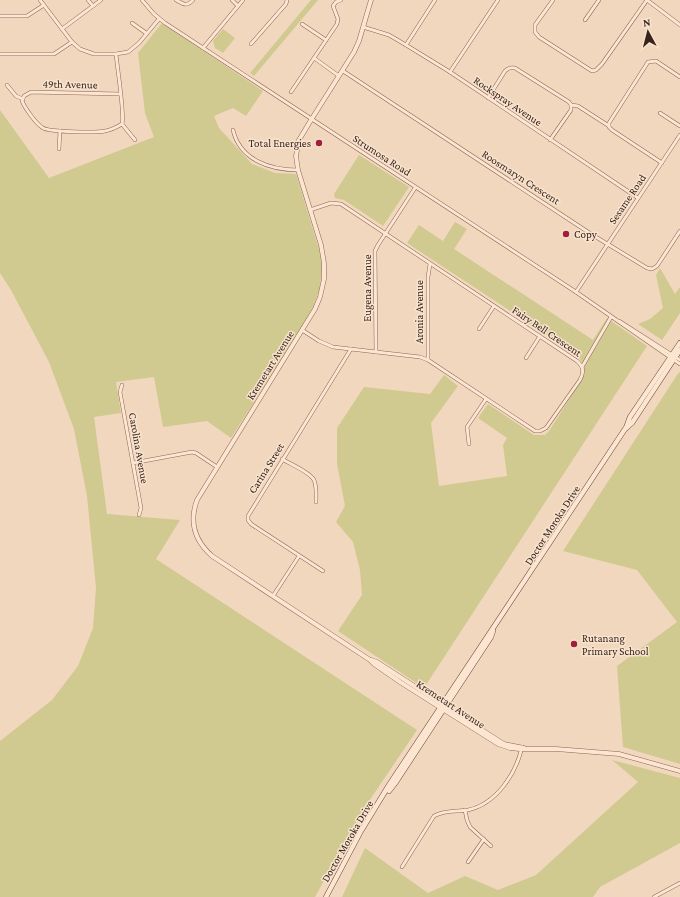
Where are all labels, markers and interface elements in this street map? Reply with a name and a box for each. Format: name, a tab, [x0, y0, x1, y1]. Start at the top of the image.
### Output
north arrow	[628, 12, 668, 52]
text: N	[642, 16, 652, 28]
street label: Rockspray Avenue	[471, 74, 544, 129]
street label: 49th Avenue	[42, 78, 98, 90]
street label: Strumosa Road	[351, 132, 413, 178]
place label: Total Energies	[249, 137, 311, 150]
marker: Total Energies	[314, 138, 324, 148]
street label: Roosmaryn Crescent	[479, 147, 562, 208]
street label: Sesame Road	[606, 172, 648, 226]
place label: Copy	[574, 228, 598, 241]
marker: Copy	[561, 229, 571, 239]
street label: Eugena Avenue	[361, 254, 374, 322]
street label: Aronia Avenue	[413, 280, 425, 344]
street label: Fairy Bell Crescent	[509, 303, 584, 360]
street label: Kremetart Avenue	[244, 328, 296, 402]
street label: Carolina Avenue	[127, 412, 151, 485]
street label: Carina Street	[246, 440, 286, 495]
street label: Doctor Moroka Drive	[522, 483, 582, 567]
place label: Rutanang Primary School	[582, 632, 649, 658]
marker: Rutanang Primary School	[569, 639, 579, 649]
street label: Kremetart Avenue	[415, 677, 488, 731]
street label: Doctor Moroka Drive	[319, 798, 375, 884]

